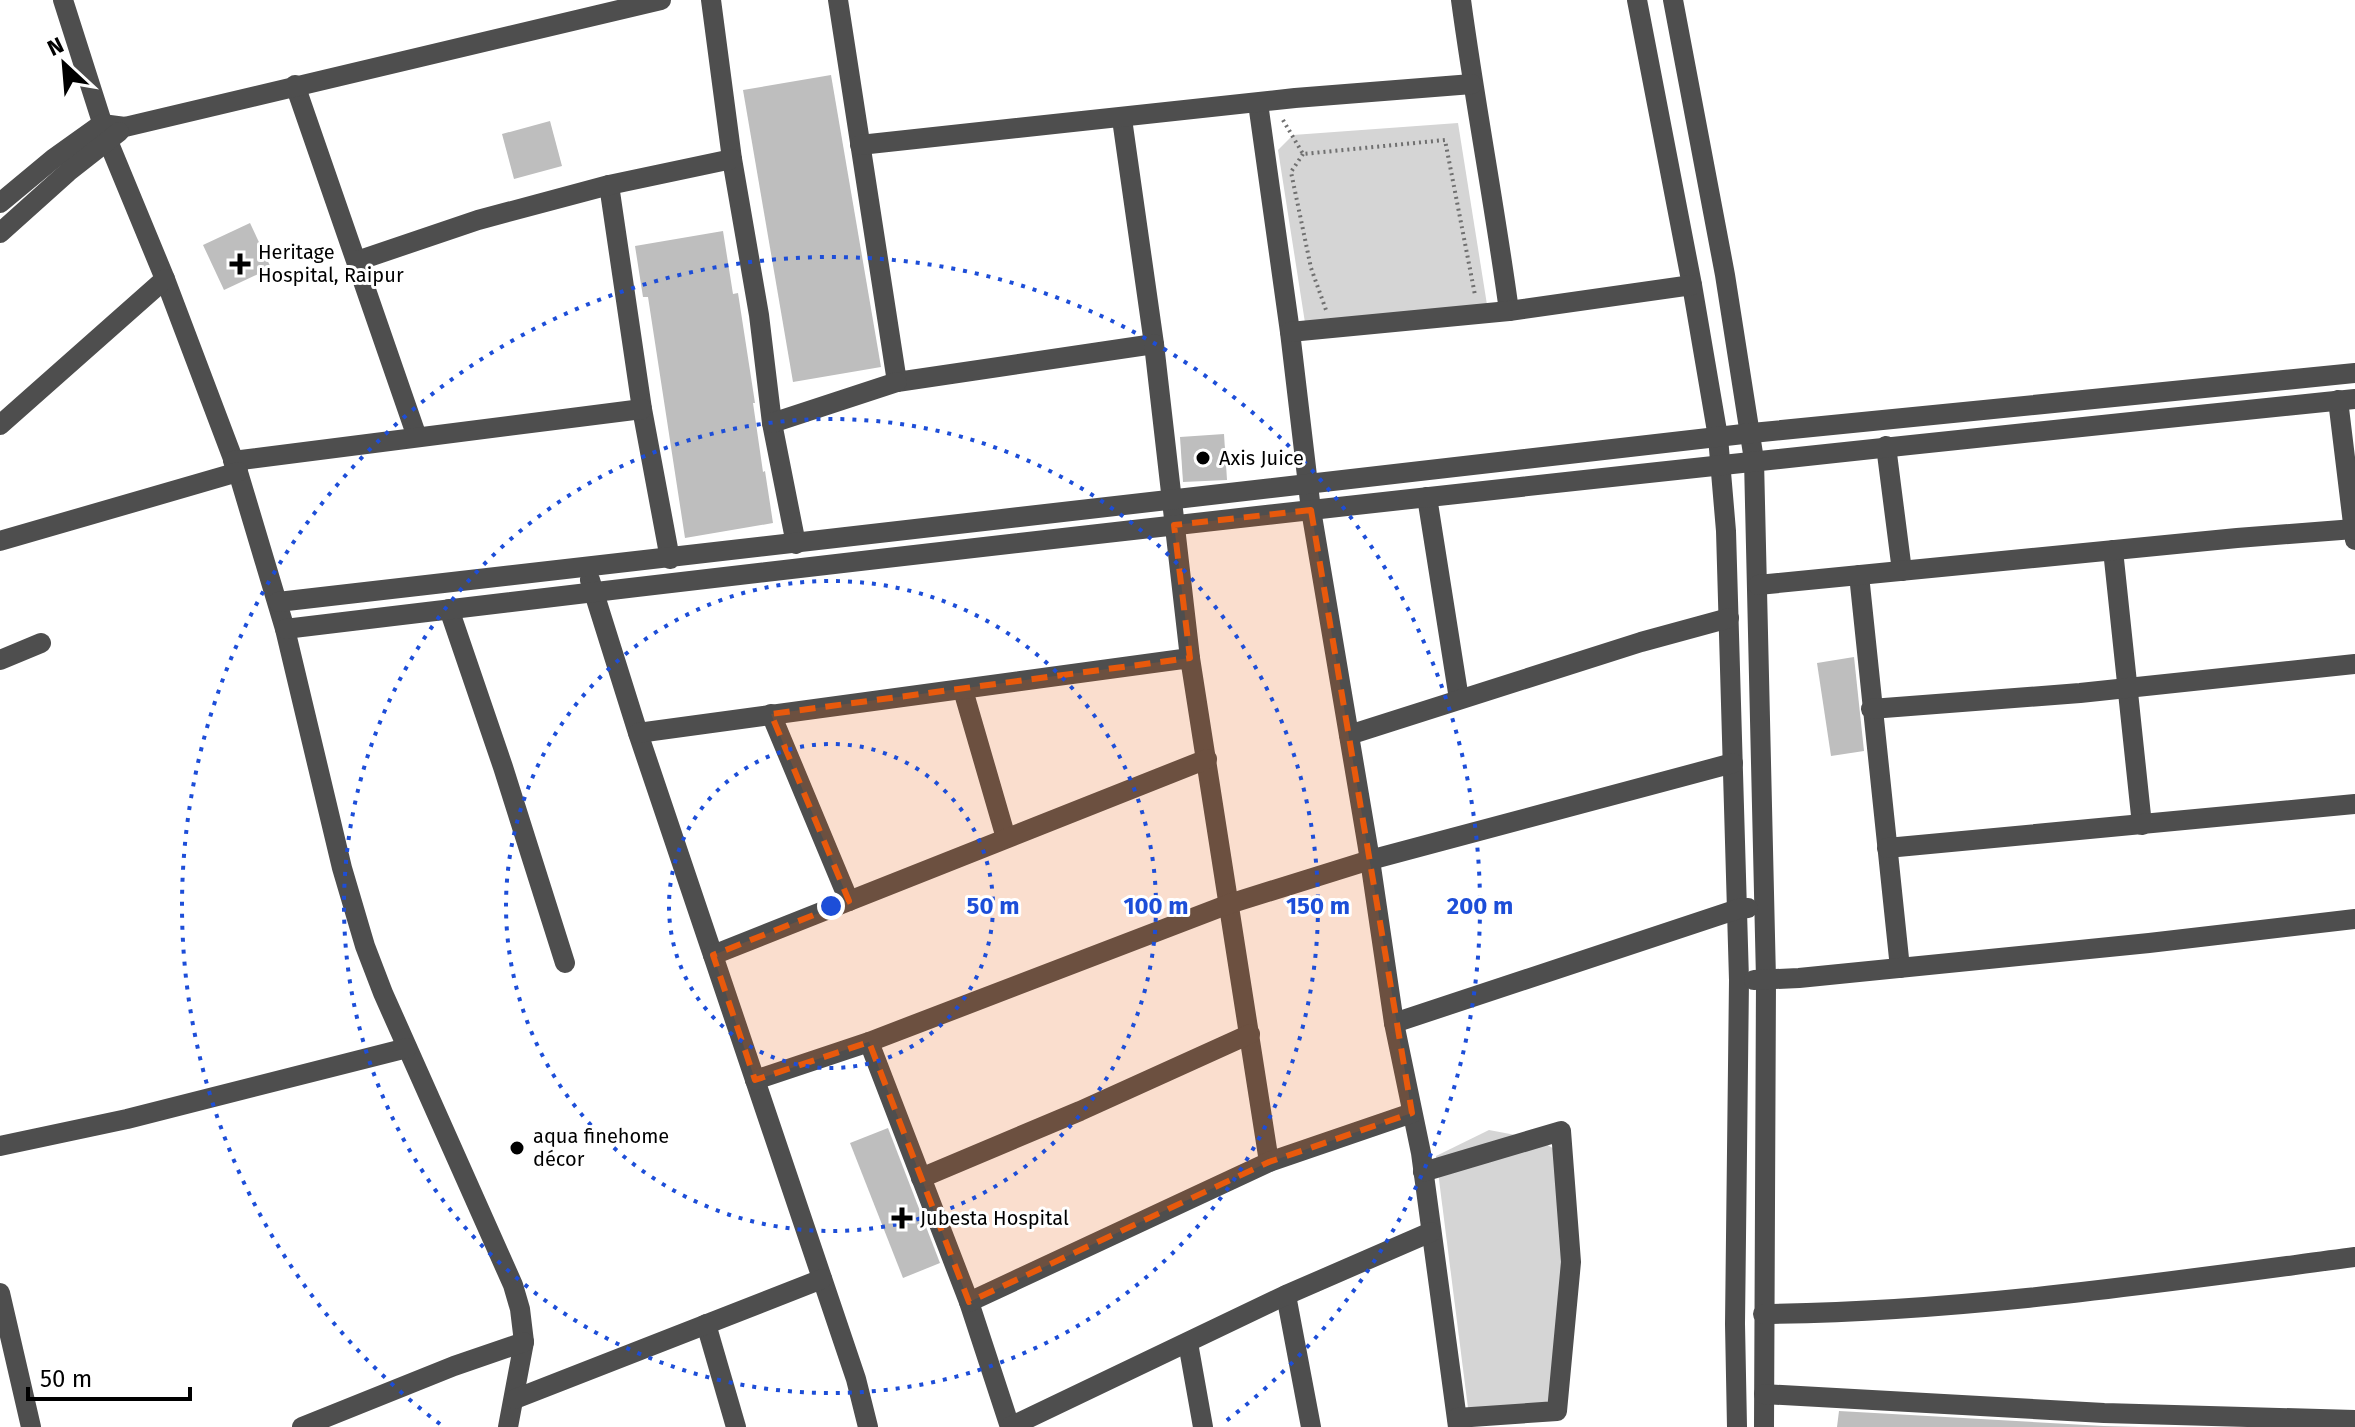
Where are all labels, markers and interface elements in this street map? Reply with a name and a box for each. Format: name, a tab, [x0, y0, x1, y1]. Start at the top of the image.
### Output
north arrow	[24, 24, 104, 104]
text: N	[43, 31, 68, 62]
place label: Heritage Hospital, Raipur	[258, 240, 404, 287]
marker: Heritage Hospital, Raipur	[229, 253, 251, 275]
place label: Axis Juice	[1219, 446, 1304, 470]
marker: Axis Juice	[1194, 449, 1212, 467]
centre of rings	[817, 892, 845, 920]
text: 50 m	[967, 892, 1019, 920]
text: 100 m	[1123, 892, 1189, 920]
text: 150 m	[1286, 892, 1350, 920]
text: 200 m	[1447, 892, 1513, 920]
place label: aqua finehome décor	[533, 1124, 669, 1171]
marker: aqua finehome décor	[508, 1139, 526, 1157]
place label: Jubesta Hospital	[920, 1206, 1069, 1230]
marker: Jubesta Hospital	[891, 1207, 913, 1229]
scale bar	[28, 1351, 190, 1401]
text: 50 m	[40, 1365, 92, 1393]

